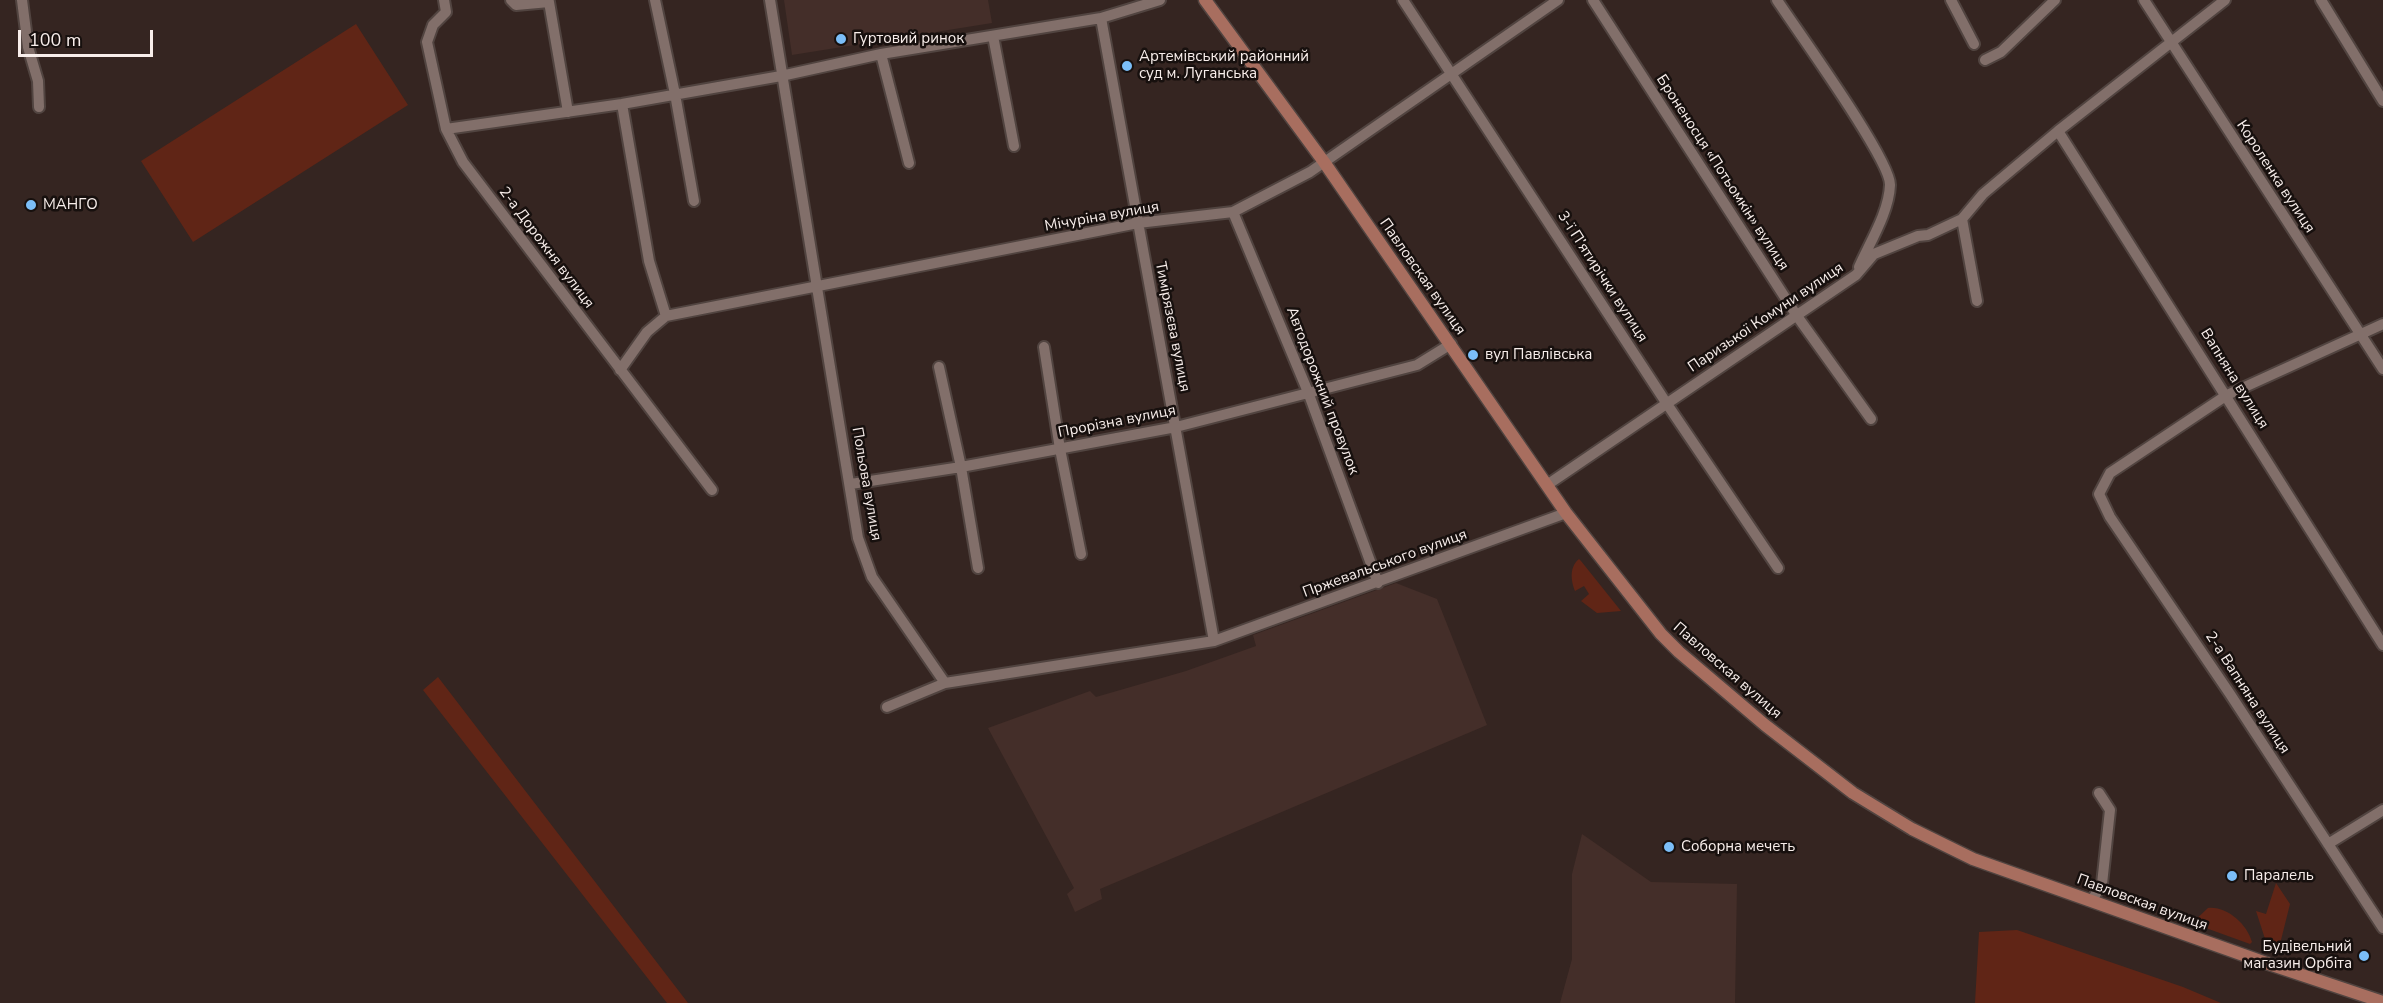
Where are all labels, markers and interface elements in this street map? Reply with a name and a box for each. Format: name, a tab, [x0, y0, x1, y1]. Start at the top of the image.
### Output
scale bar	[21, 18, 156, 56]
text: 100 m	[29, 28, 81, 52]
place label: Гуртовий ринок	[853, 30, 964, 48]
marker: Гуртовий ринок	[834, 32, 848, 46]
place label: Артемівський районний суд м. Луганська	[1139, 48, 1309, 83]
marker: Артемівський районний суд м. Луганська	[1120, 59, 1134, 73]
street label: Броненосця «Потьомкін» вулиця	[1652, 72, 1792, 274]
street label: Короленка вулиця	[2232, 117, 2318, 237]
street label: 2-а Дорожня вулиця	[494, 184, 598, 312]
place label: МАНГО	[43, 196, 98, 214]
marker: МАНГО	[24, 198, 38, 212]
street label: Мічуріна вулиця	[1043, 198, 1161, 236]
street label: 3-ї П’ятирічки вулиця	[1553, 208, 1651, 346]
street label: Павловская вулиця	[1375, 215, 1469, 339]
street label: Паризької Комуни вулиця	[1685, 259, 1847, 377]
street label: Тимірязєва вулиця	[1151, 260, 1193, 394]
street label: Автодорожний провулок	[1282, 305, 1362, 477]
street label: Вапняна вулиця	[2196, 326, 2272, 432]
place label: вул Павлівська	[1485, 346, 1592, 364]
marker: вул Павлівська	[1466, 348, 1480, 362]
street label: Прорізна вулиця	[1057, 402, 1177, 442]
street label: Польова вулиця	[847, 426, 885, 542]
street label: Пржевальського вулиця	[1300, 526, 1470, 602]
street label: Павловская вулиця	[1669, 619, 1785, 723]
street label: 2-а Вапняна вулиця	[2201, 629, 2293, 757]
place label: Соборна мечеть	[1681, 838, 1795, 856]
marker: Соборна мечеть	[1662, 840, 1676, 854]
place label: Паралель	[2244, 867, 2314, 885]
marker: Паралель	[2225, 869, 2239, 883]
street label: Павловская вулиця	[2074, 871, 2210, 935]
place label: Будівельний магазин Орбіта	[2243, 938, 2352, 973]
marker: Будівельний магазин Орбіта	[2357, 949, 2371, 963]

